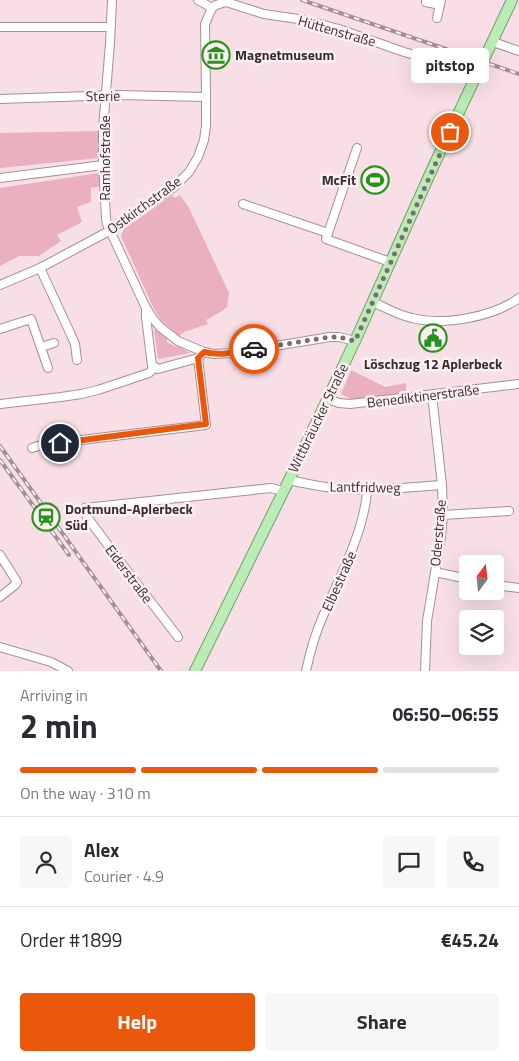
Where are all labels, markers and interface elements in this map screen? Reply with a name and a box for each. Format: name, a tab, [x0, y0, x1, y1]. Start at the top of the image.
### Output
street label: Hüttenstraße	[296, 9, 378, 52]
museum icon: Magnetmuseum	[201, 40, 231, 70]
place label: Magnetmuseum	[235, 44, 334, 65]
callout: pitstop	[411, 47, 489, 82]
text: pitstop	[425, 53, 475, 77]
street label: Sterie	[86, 85, 120, 106]
pin	[429, 111, 471, 153]
street label: Ramhofstraße	[94, 115, 115, 201]
icon: bag	[436, 118, 464, 146]
sports icon: McFit	[360, 165, 390, 195]
place label: McFit	[322, 169, 356, 190]
street label: Ostkirchstraße	[102, 170, 185, 239]
public building icon: Löschzug 12 Aplerbeck	[418, 323, 448, 353]
courier	[229, 324, 279, 374]
icon: car	[240, 335, 268, 363]
place label: Löschzug 12 Aplerbeck	[364, 353, 503, 374]
street label: Wittbräucker Straße	[282, 360, 353, 476]
street label: Benediktinerstraße	[365, 378, 480, 413]
pin	[39, 422, 81, 464]
icon: home	[46, 429, 74, 457]
street label: Lantfridweg	[329, 475, 401, 498]
place label: Dortmund-Aplerbeck Süd	[65, 498, 193, 535]
street label: Oderstraße	[424, 499, 451, 567]
station icon: Dortmund-Aplerbeck Süd	[31, 502, 61, 532]
street label: Eiderstraße	[100, 540, 158, 607]
street label: Elbestraße	[316, 547, 361, 614]
north arrow	[459, 555, 504, 600]
map controls	[459, 555, 504, 655]
button: layers	[459, 610, 504, 655]
text: Arriving in	[20, 683, 88, 707]
text: 06:50–06:55	[392, 699, 499, 728]
text: 2 min	[20, 702, 98, 750]
text: On the way · 310 m	[20, 781, 151, 805]
text: Alex	[84, 835, 119, 864]
button: person	[20, 836, 72, 888]
button: chat	[383, 836, 435, 888]
button: phone	[447, 836, 499, 888]
text: Courier · 4.9	[84, 864, 164, 888]
text: Order #1899	[20, 925, 122, 954]
text: €45.24	[441, 925, 499, 954]
button: Help	[20, 993, 255, 1051]
button: Share	[265, 993, 499, 1051]

